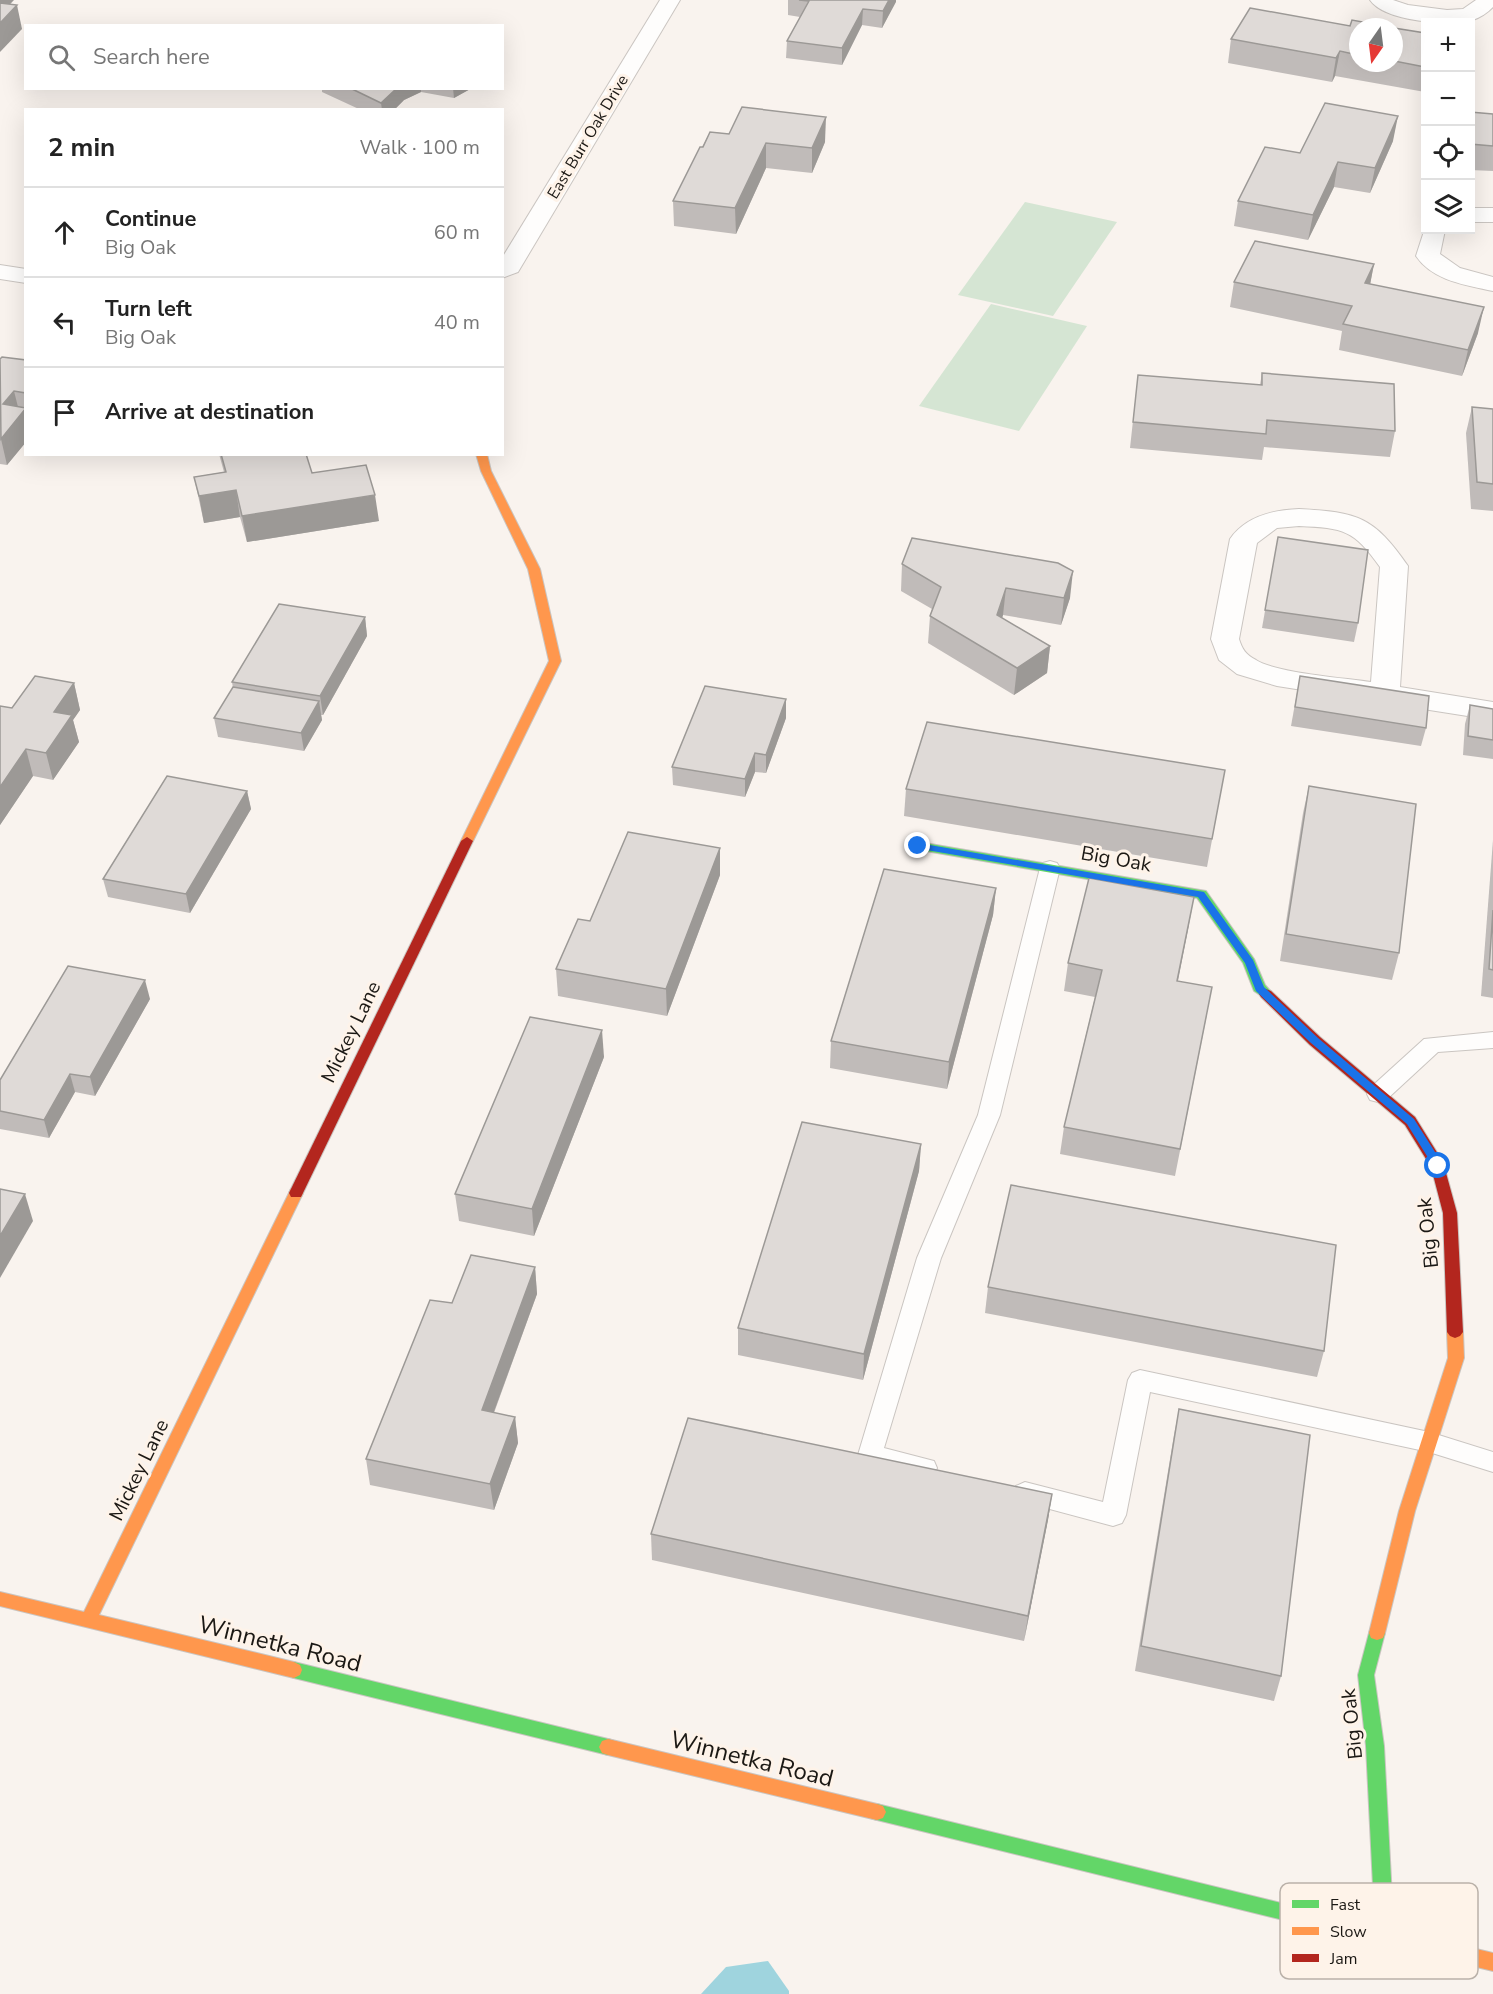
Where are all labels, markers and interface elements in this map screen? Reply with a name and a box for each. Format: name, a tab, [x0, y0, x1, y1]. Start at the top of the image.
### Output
north arrow	[1349, 18, 1403, 72]
map controls	[1421, 18, 1475, 234]
button: +	[1421, 18, 1475, 72]
search box	[24, 24, 504, 90]
icon: search	[45, 41, 78, 74]
text: Search here	[93, 42, 210, 72]
street label: East Burr Oak Drive	[542, 71, 634, 203]
button: −	[1421, 72, 1475, 126]
button: locate	[1421, 126, 1475, 180]
text: 2 min	[48, 130, 115, 165]
text: Walk · 100 m	[360, 134, 480, 161]
button: layers	[1421, 180, 1475, 234]
text: Continue	[105, 204, 196, 234]
icon: ahead	[48, 216, 81, 249]
text: 60 m	[434, 219, 480, 246]
text: Big Oak	[105, 234, 176, 261]
text: Turn left	[105, 294, 192, 324]
icon: left	[48, 306, 81, 339]
text: 40 m	[434, 309, 480, 336]
text: Big Oak	[105, 324, 176, 351]
icon: arrive	[48, 396, 81, 429]
text: Arrive at destination	[105, 397, 314, 427]
route end	[904, 832, 930, 858]
street label: Big Oak	[1079, 840, 1154, 879]
street label: Mickey Lane	[315, 977, 387, 1087]
route start	[1424, 1152, 1450, 1178]
street label: Big Oak	[1411, 1195, 1445, 1270]
street label: Mickey Lane	[103, 1415, 175, 1525]
street label: Winnetka Road	[195, 1608, 365, 1680]
street label: Big Oak	[1335, 1686, 1369, 1761]
street label: Winnetka Road	[667, 1723, 837, 1795]
legend	[1280, 1883, 1478, 1979]
text: Fast	[1330, 1894, 1361, 1916]
text: Slow	[1330, 1921, 1367, 1943]
text: Jam	[1329, 1948, 1357, 1970]

